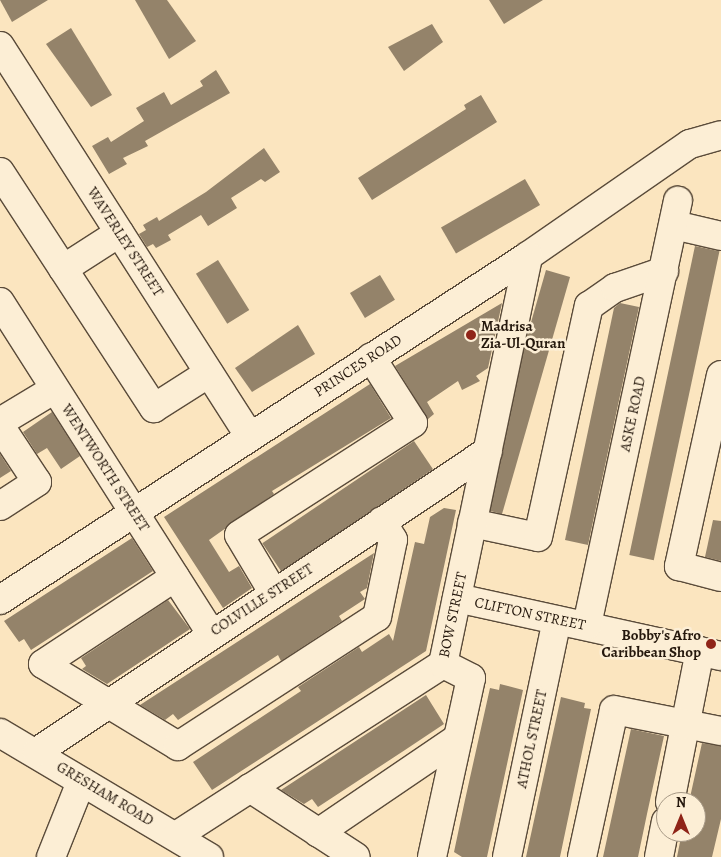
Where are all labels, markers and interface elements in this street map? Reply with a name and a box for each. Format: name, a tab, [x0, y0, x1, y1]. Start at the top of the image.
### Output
street label: WAVERLEY STREET	[83, 184, 167, 300]
place label: Madrisa Zia-Ul-Quran	[481, 317, 565, 352]
marker: Madrisa Zia-Ul-Quran	[465, 329, 477, 341]
street label: PRINCES ROAD	[311, 331, 405, 401]
street label: ASKE ROAD	[616, 375, 650, 453]
street label: WENTWORTH STREET	[57, 401, 153, 535]
street label: COLVILLE STREET	[207, 560, 317, 640]
street label: BOW STREET	[435, 571, 471, 659]
street label: CLIFTON STREET	[473, 593, 587, 635]
place label: Bobby's Afro Caribbean Shop	[601, 626, 701, 661]
marker: Bobby's Afro Caribbean Shop	[705, 638, 717, 650]
street label: ATHOL STREET	[513, 688, 551, 790]
street label: GRESHAM ROAD	[53, 758, 157, 830]
north arrow	[656, 792, 706, 842]
text: N	[676, 793, 686, 812]

